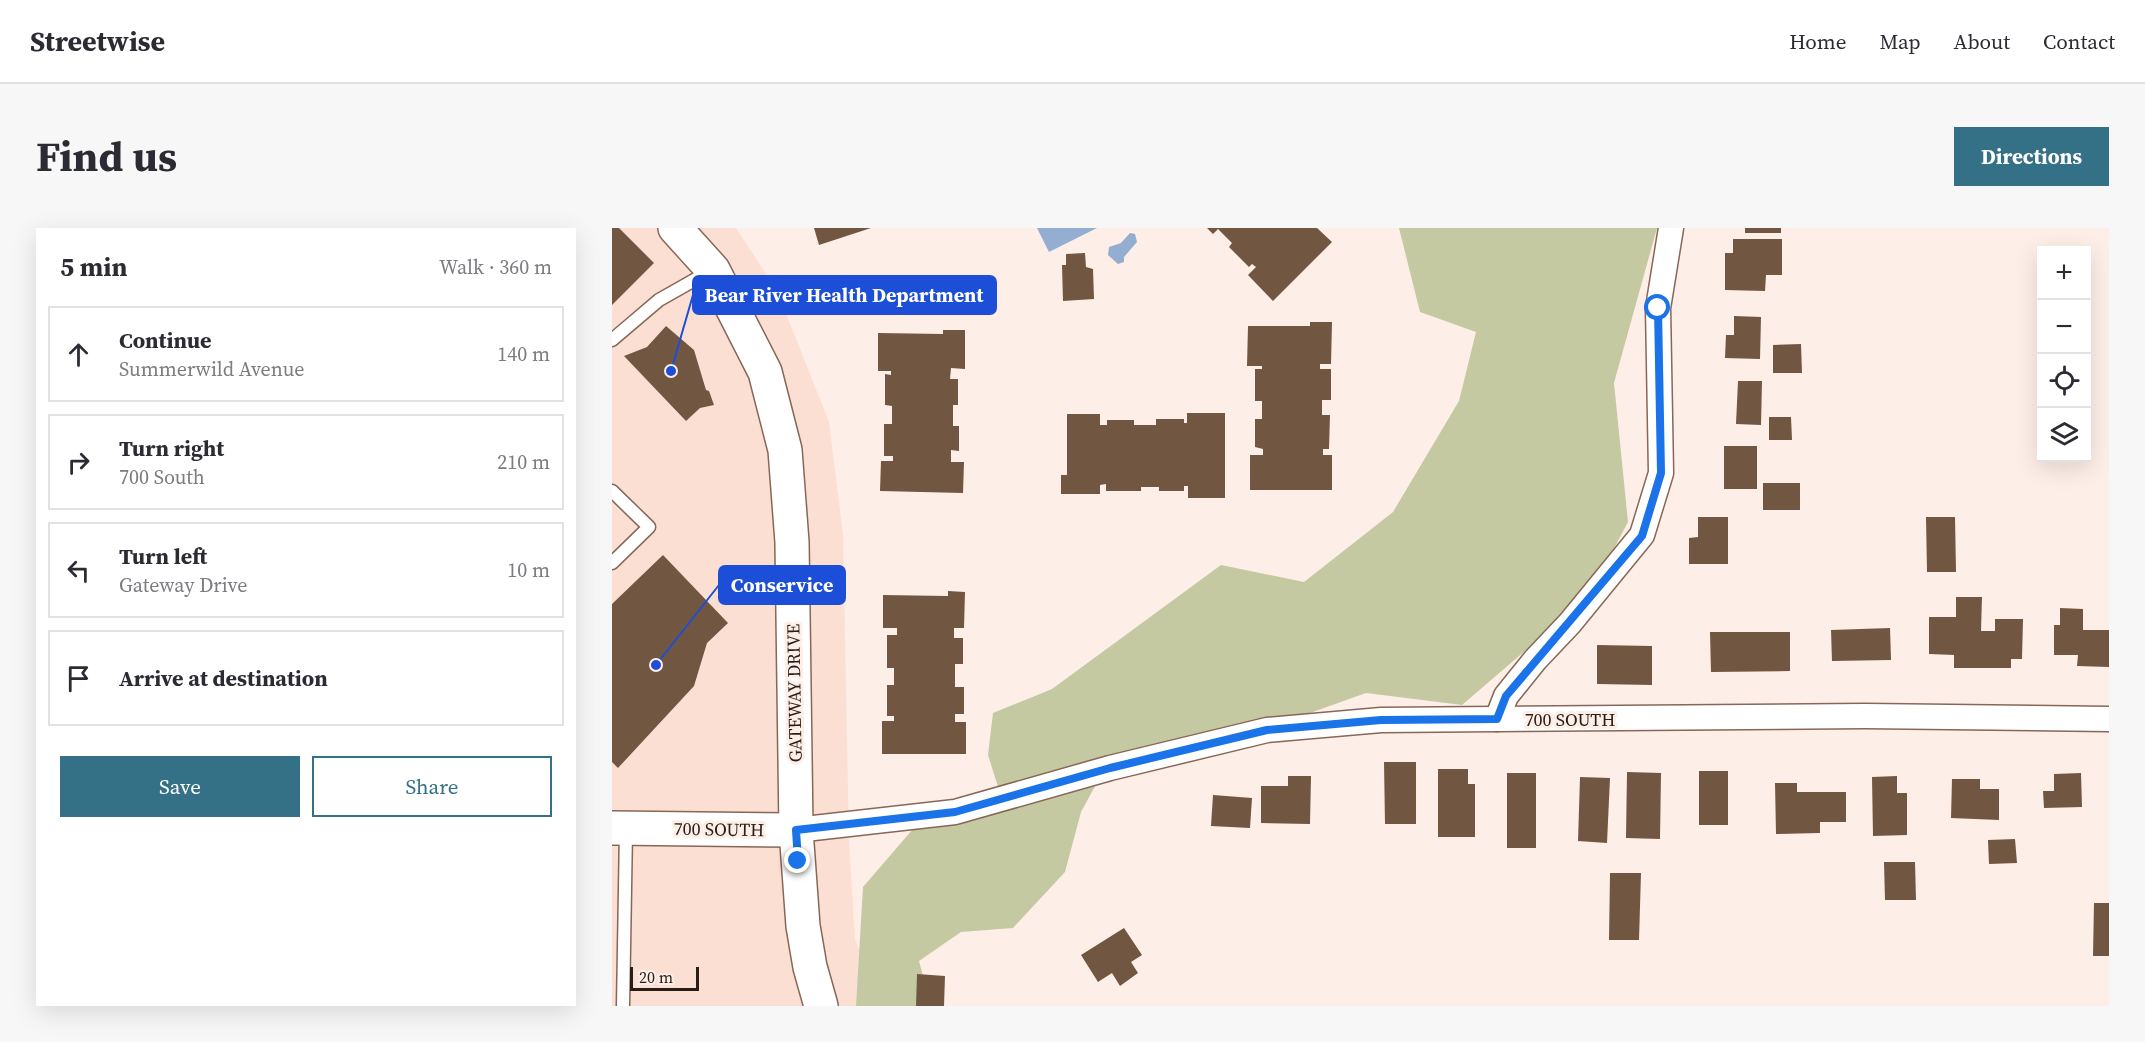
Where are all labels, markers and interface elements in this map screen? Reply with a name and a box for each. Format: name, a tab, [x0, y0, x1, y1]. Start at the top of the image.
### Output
text: Streetwise	[30, 22, 165, 60]
text: Home	[1789, 27, 1847, 56]
text: Map	[1880, 27, 1921, 56]
text: About	[1954, 27, 2010, 56]
text: Contact	[2043, 27, 2115, 56]
text: Find us	[36, 127, 177, 185]
button: Directions	[1954, 127, 2109, 186]
map controls	[2037, 246, 2091, 462]
button: +	[2037, 246, 2091, 300]
text: 5 min	[60, 249, 127, 285]
text: Walk · 360 m	[439, 253, 552, 281]
callout: Bear River Health Department	[693, 276, 996, 314]
text: Bear River Health Department	[705, 281, 984, 309]
route start	[1644, 294, 1670, 320]
button: −	[2037, 300, 2091, 354]
text: Continue	[119, 325, 212, 355]
icon: ahead	[62, 338, 95, 371]
text: 140 m	[497, 340, 550, 368]
button: locate	[2037, 354, 2091, 408]
text: Summerwild Avenue	[119, 355, 304, 383]
button: layers	[2037, 408, 2091, 462]
text: Turn right	[119, 433, 224, 463]
icon: right	[62, 446, 95, 479]
text: 210 m	[497, 448, 550, 476]
text: 700 South	[119, 463, 205, 491]
text: Turn left	[119, 541, 207, 571]
icon: left	[62, 554, 95, 587]
text: 10 m	[507, 556, 550, 584]
callout: Conservice	[719, 566, 845, 604]
text: Gateway Drive	[119, 571, 247, 599]
text: Conservice	[731, 571, 833, 599]
street label: GATEWAY DRIVE	[780, 623, 808, 763]
icon: arrive	[62, 662, 95, 695]
text: Arrive at destination	[119, 663, 328, 693]
street label: 700 SOUTH	[1525, 707, 1615, 732]
button: Save	[60, 756, 300, 817]
button: Share	[312, 756, 552, 817]
street label: 700 SOUTH	[673, 816, 765, 842]
route end	[784, 847, 810, 873]
scale bar	[630, 964, 699, 992]
text: 20 m	[639, 966, 673, 988]

